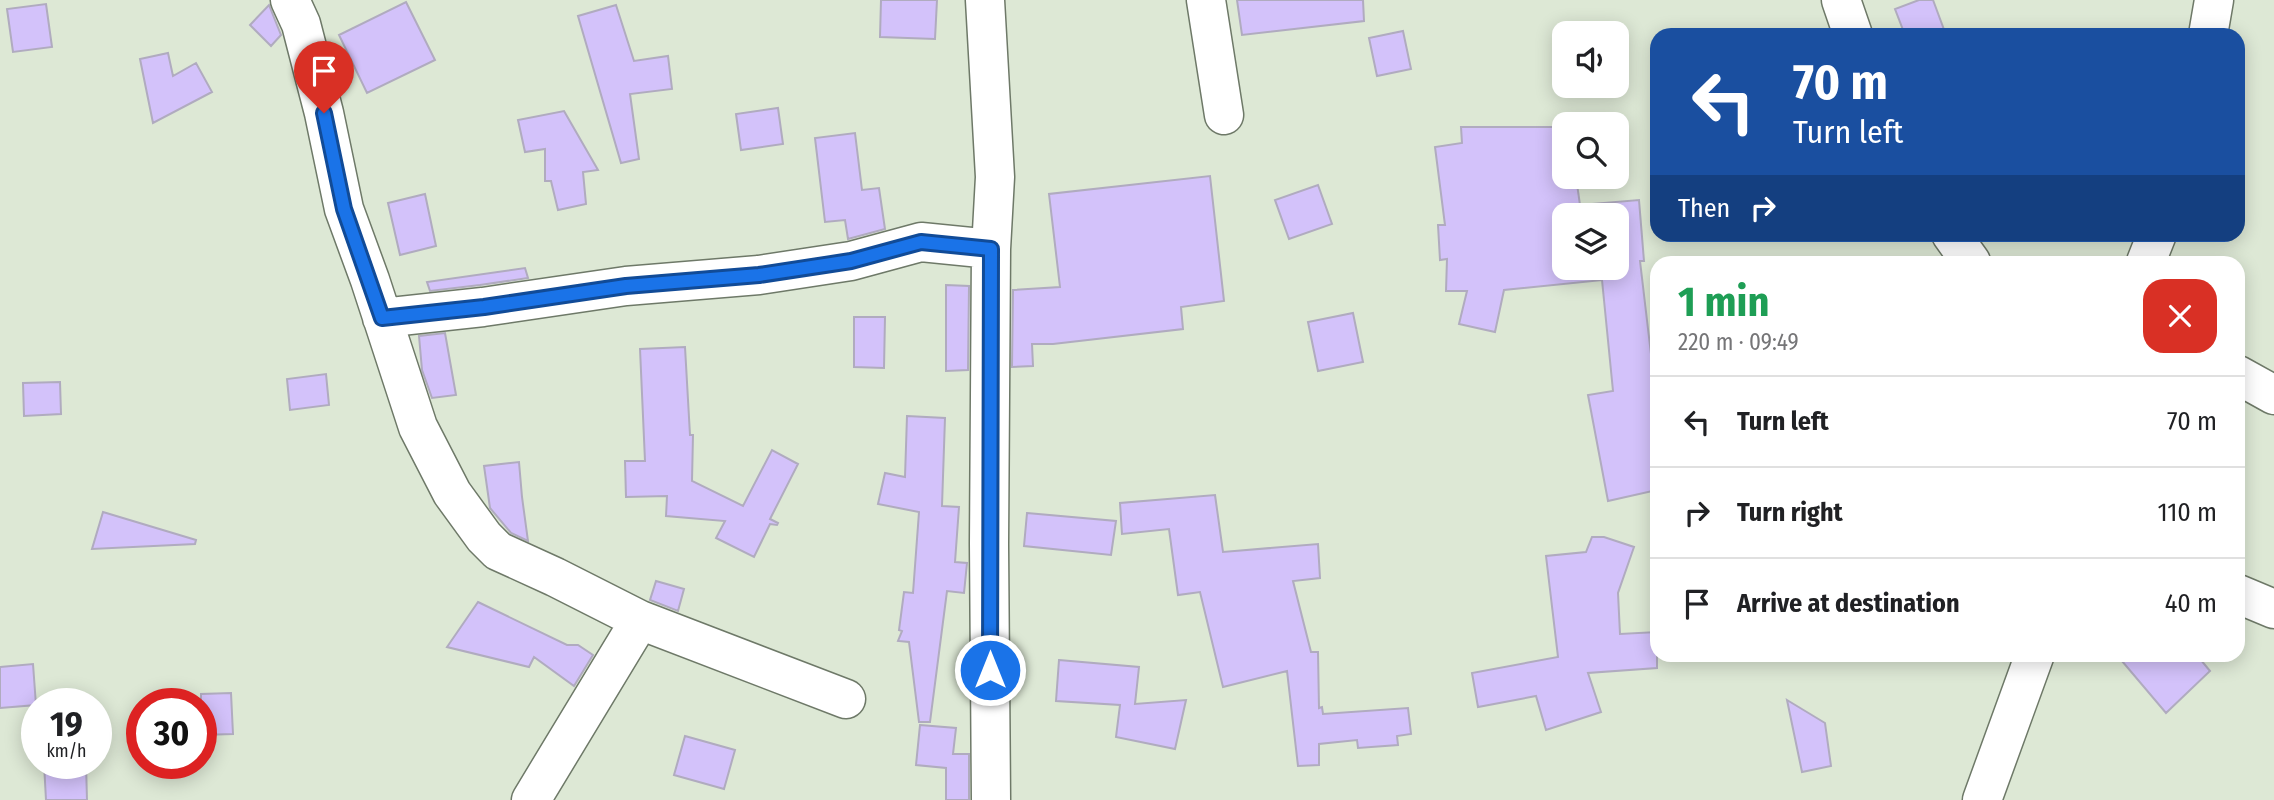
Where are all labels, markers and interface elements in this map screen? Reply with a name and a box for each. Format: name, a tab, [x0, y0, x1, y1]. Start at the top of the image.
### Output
map controls	[1552, 21, 1629, 280]
button: sound	[1552, 21, 1629, 98]
pin	[294, 41, 354, 113]
icon: arrive	[305, 52, 343, 90]
text: 70 m	[1793, 53, 1888, 112]
icon: left	[1678, 56, 1769, 147]
button: search	[1552, 112, 1629, 189]
text: Turn left	[1793, 113, 1903, 151]
icon: right	[1744, 189, 1782, 227]
text: Then	[1678, 193, 1730, 224]
button: layers	[1552, 203, 1629, 280]
text: 1 min	[1678, 277, 1769, 327]
button: close	[2143, 279, 2217, 353]
text: 220 m · 09:49	[1678, 328, 1799, 356]
icon: left	[1678, 403, 1716, 441]
text: Turn left	[1737, 406, 1829, 437]
text: 70 m	[2167, 406, 2217, 437]
icon: right	[1678, 494, 1716, 532]
text: Turn right	[1737, 497, 1843, 528]
text: 110 m	[2157, 497, 2217, 528]
icon: arrive	[1678, 585, 1716, 623]
text: Arrive at destination	[1737, 588, 1960, 619]
text: 40 m	[2165, 588, 2217, 619]
position arrow	[953, 633, 1027, 707]
speed limit sign: 30	[126, 688, 217, 779]
text: 19	[50, 703, 83, 745]
text: km/h	[46, 740, 87, 762]

